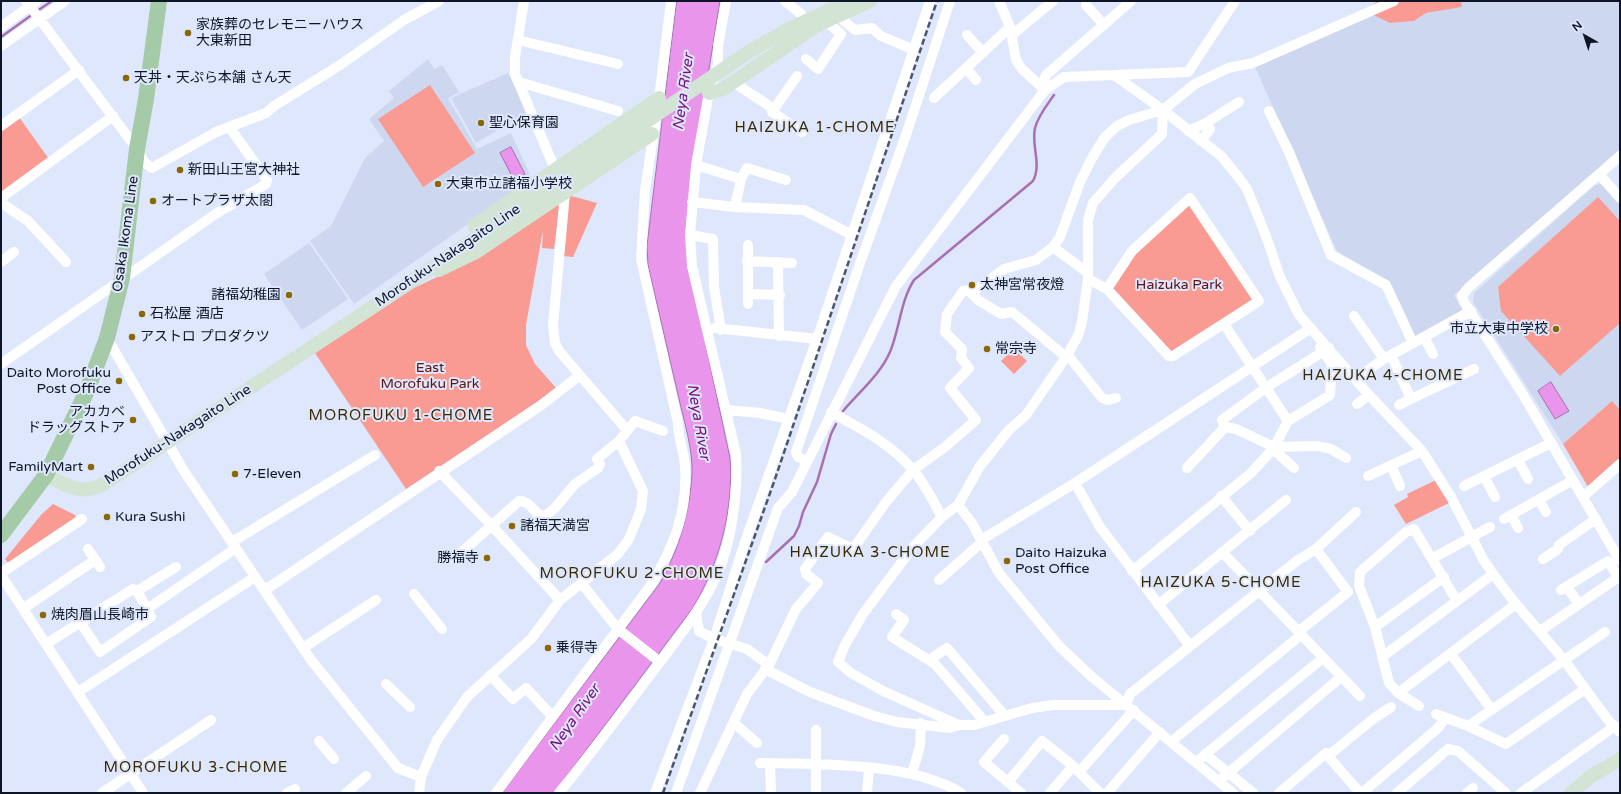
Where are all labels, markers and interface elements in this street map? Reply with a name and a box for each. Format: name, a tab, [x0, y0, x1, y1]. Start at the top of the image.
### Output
north arrow	[1565, 16, 1605, 56]
place label: 家族葬のセレモニーハウス 大東新田	[196, 17, 364, 50]
text: N	[1570, 18, 1585, 34]
marker: 家族葬のセレモニーハウス 大東新田	[183, 28, 193, 38]
water label: Neya River	[670, 53, 698, 131]
place label: 天丼・天ぷら本舗 さん天	[134, 70, 292, 86]
marker: 天丼・天ぷら本舗 さん天	[121, 73, 131, 83]
place label: 聖心保育園	[489, 115, 559, 131]
marker: 聖心保育園	[476, 118, 486, 128]
district label: HAIZUKA 1-CHOME	[734, 119, 896, 137]
place label: 新田山王宮大神社	[188, 162, 300, 178]
marker: 新田山王宮大神社	[175, 165, 185, 175]
street label: Osaka Ikoma Line	[110, 175, 142, 293]
place label: 大東市立諸福小学校	[446, 176, 572, 192]
marker: 大東市立諸福小学校	[433, 179, 443, 189]
place label: オートプラザ太閤	[161, 193, 273, 209]
marker: オートプラザ太閤	[148, 196, 158, 206]
street label: Morofuku-Nakagaito Line	[372, 201, 524, 311]
place label: 太神宮常夜燈	[980, 277, 1064, 293]
park label: Haizuka Park	[1136, 277, 1222, 293]
marker: 太神宮常夜燈	[967, 280, 977, 290]
place label: 諸福幼稚園	[211, 287, 281, 303]
marker: 諸福幼稚園	[284, 290, 294, 300]
place label: 石松屋 酒店	[150, 306, 224, 322]
marker: 石松屋 酒店	[137, 309, 147, 319]
place label: 市立大東中学校	[1450, 321, 1548, 337]
marker: 市立大東中学校	[1551, 324, 1561, 334]
place label: アストロ プロダクツ	[140, 329, 270, 345]
marker: アストロ プロダクツ	[127, 332, 137, 342]
place label: 常宗寺	[995, 341, 1037, 357]
marker: 常宗寺	[982, 344, 992, 354]
park label: East Morofuku Park	[380, 360, 480, 392]
place label: Daito Morofuku Post Office	[6, 365, 111, 398]
district label: HAIZUKA 4-CHOME	[1302, 367, 1464, 385]
marker: Daito Morofuku Post Office	[114, 376, 124, 386]
street label: Morofuku-Nakagaito Line	[102, 381, 254, 489]
water label: Neya River	[682, 383, 714, 461]
place label: アカカベ ドラッグストア	[27, 404, 125, 436]
district label: MOROFUKU 1-CHOME	[309, 407, 493, 425]
marker: アカカベ ドラッグストア	[128, 415, 138, 425]
place label: FamilyMart	[8, 459, 83, 475]
marker: FamilyMart	[86, 462, 96, 472]
place label: 7-Eleven	[243, 466, 301, 482]
marker: 7-Eleven	[230, 469, 240, 479]
place label: Kura Sushi	[115, 509, 186, 525]
marker: Kura Sushi	[102, 512, 112, 522]
place label: 諸福天満宮	[520, 518, 590, 534]
marker: 諸福天満宮	[507, 521, 517, 531]
district label: HAIZUKA 3-CHOME	[789, 544, 951, 562]
place label: Daito Haizuka Post Office	[1015, 545, 1107, 578]
place label: 勝福寺	[437, 550, 479, 566]
marker: 勝福寺	[482, 553, 492, 563]
marker: Daito Haizuka Post Office	[1002, 556, 1012, 566]
district label: MOROFUKU 2-CHOME	[540, 565, 724, 583]
district label: HAIZUKA 5-CHOME	[1140, 574, 1302, 592]
place label: 焼肉眉山長崎市	[51, 607, 149, 623]
marker: 焼肉眉山長崎市	[38, 610, 48, 620]
place label: 乗得寺	[556, 640, 598, 656]
marker: 乗得寺	[543, 643, 553, 653]
water label: Neya River	[546, 681, 604, 755]
district label: MOROFUKU 3-CHOME	[104, 759, 288, 777]

